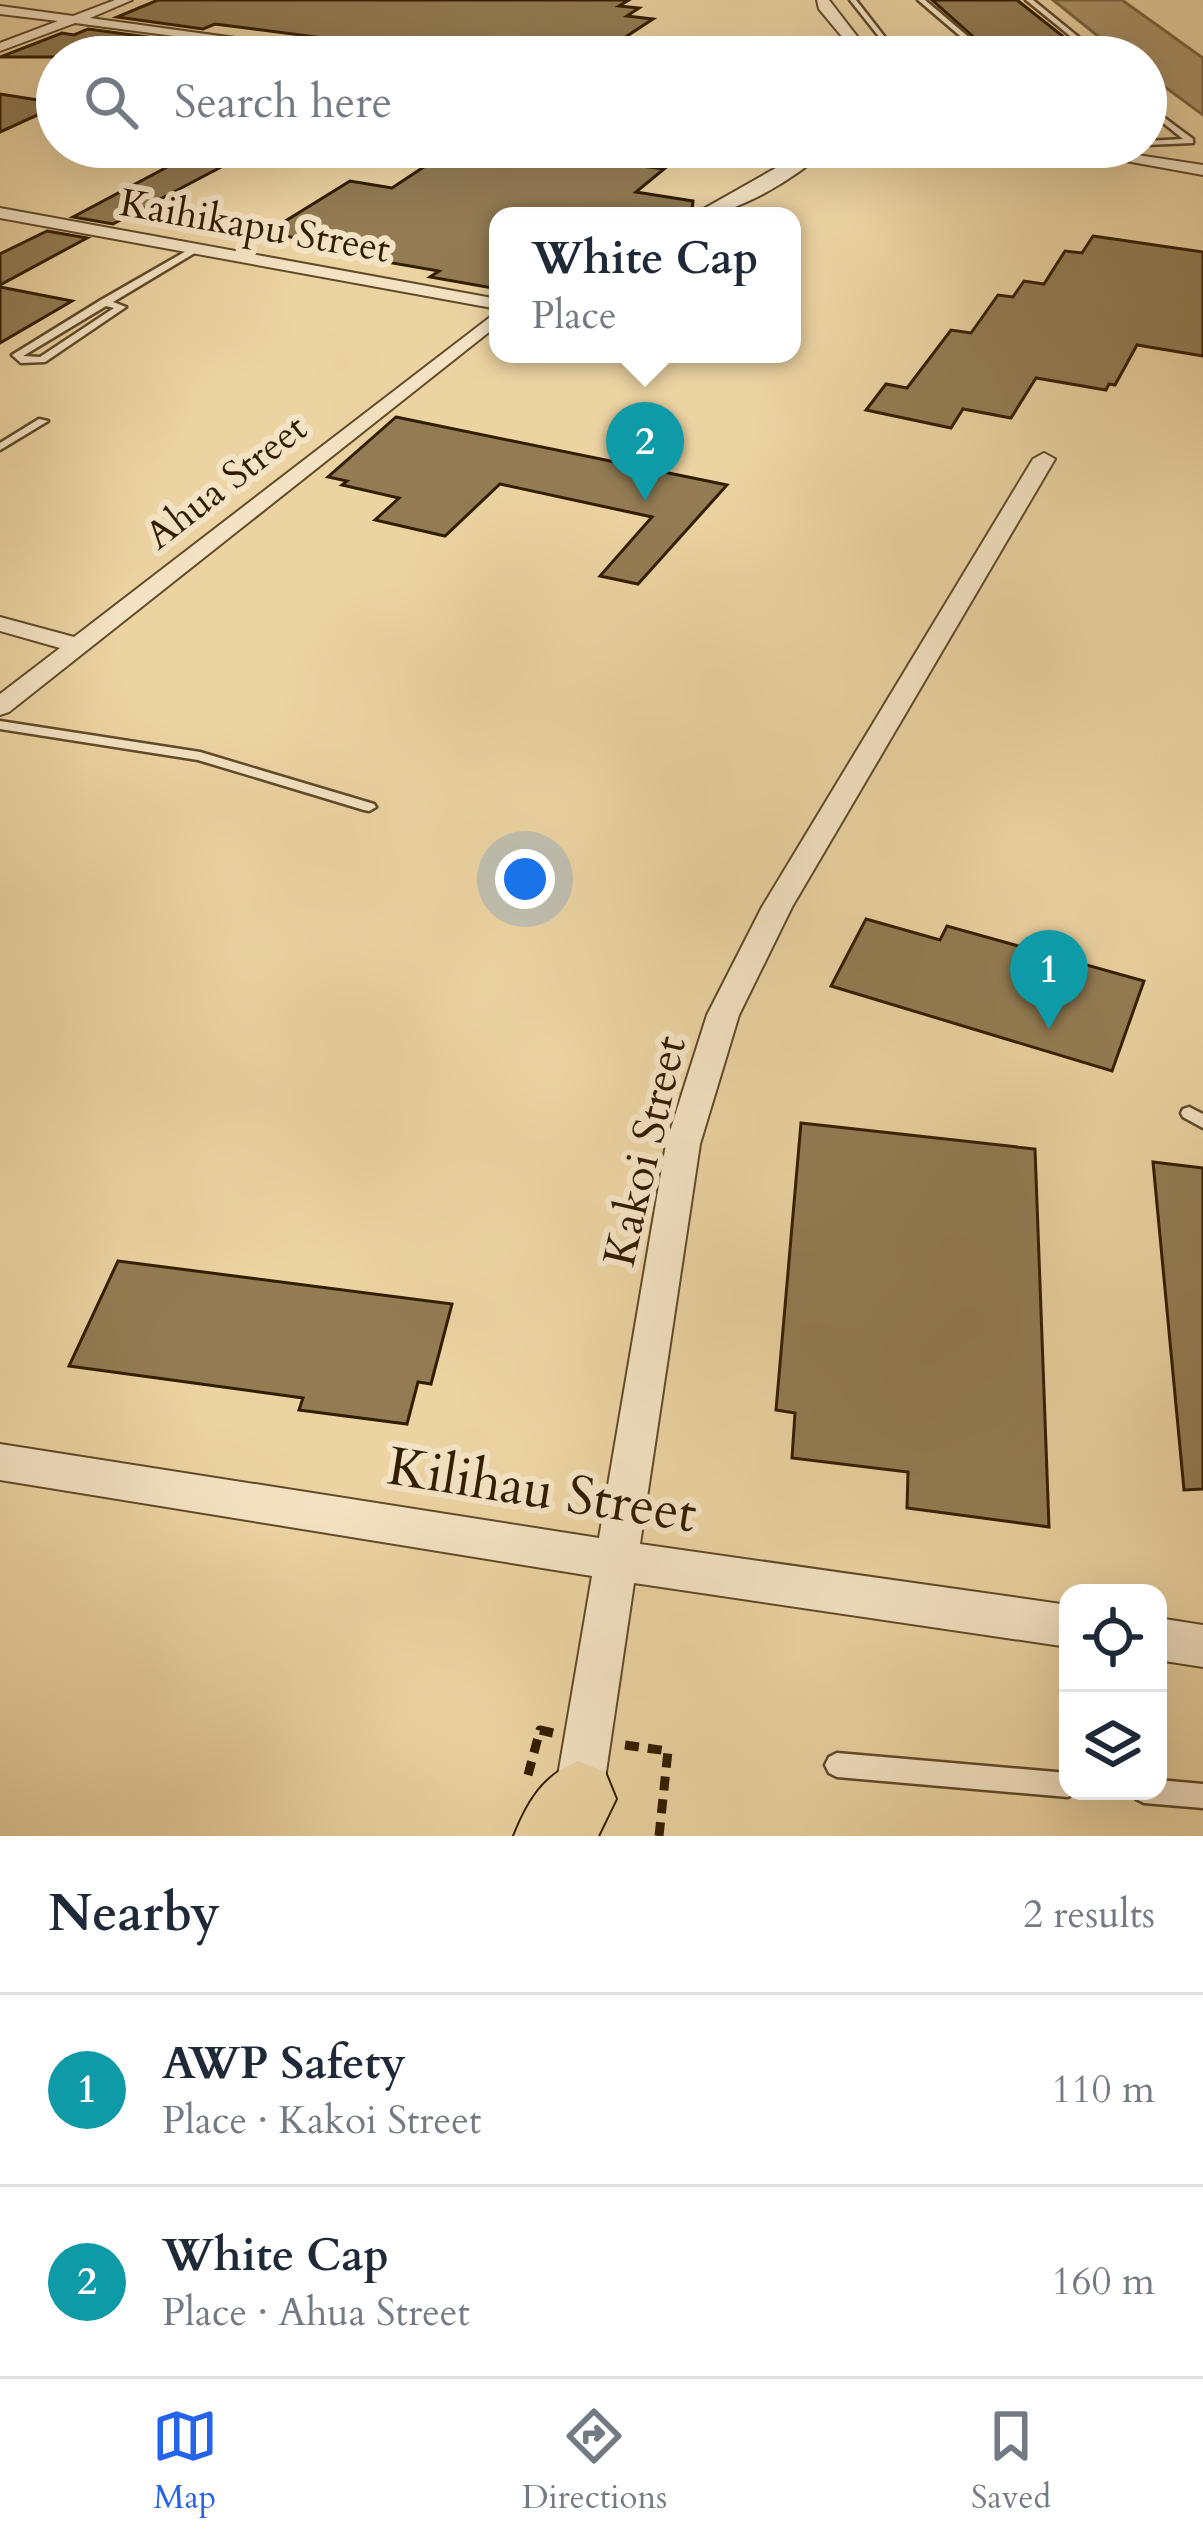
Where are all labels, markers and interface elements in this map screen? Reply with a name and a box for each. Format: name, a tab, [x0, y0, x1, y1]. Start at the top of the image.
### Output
search box	[36, 36, 1167, 168]
icon: search	[78, 69, 144, 135]
text: Search here	[174, 72, 392, 133]
street label: Kaihikapu Street	[116, 176, 394, 276]
popup	[489, 207, 801, 363]
text: White Cap	[531, 228, 759, 289]
text: Place	[531, 289, 617, 342]
street label: Ahua Street	[134, 402, 318, 562]
pin: 2	[606, 402, 684, 501]
your location	[495, 849, 555, 909]
pin: 1	[1010, 930, 1088, 1029]
street label: Kakoi Street	[589, 1030, 701, 1272]
street label: Kilihau Street	[383, 1431, 701, 1551]
map controls	[1059, 1584, 1167, 1800]
button: locate	[1059, 1584, 1167, 1692]
button: layers	[1059, 1692, 1167, 1800]
text: Nearby	[48, 1879, 220, 1949]
text: 2 results	[1023, 1888, 1155, 1941]
text: AWP Safety	[162, 2033, 406, 2094]
text: 1	[77, 2063, 97, 2116]
text: 110 m	[1052, 2063, 1155, 2116]
text: Place · Kakoi Street	[162, 2094, 481, 2147]
text: White Cap	[162, 2225, 389, 2286]
text: 2	[77, 2255, 97, 2308]
text: 160 m	[1052, 2255, 1155, 2308]
text: Place · Ahua Street	[162, 2286, 470, 2339]
tab: Map	[152, 2403, 218, 2520]
tab: Directions	[522, 2403, 667, 2520]
tab: Saved	[971, 2403, 1051, 2520]

